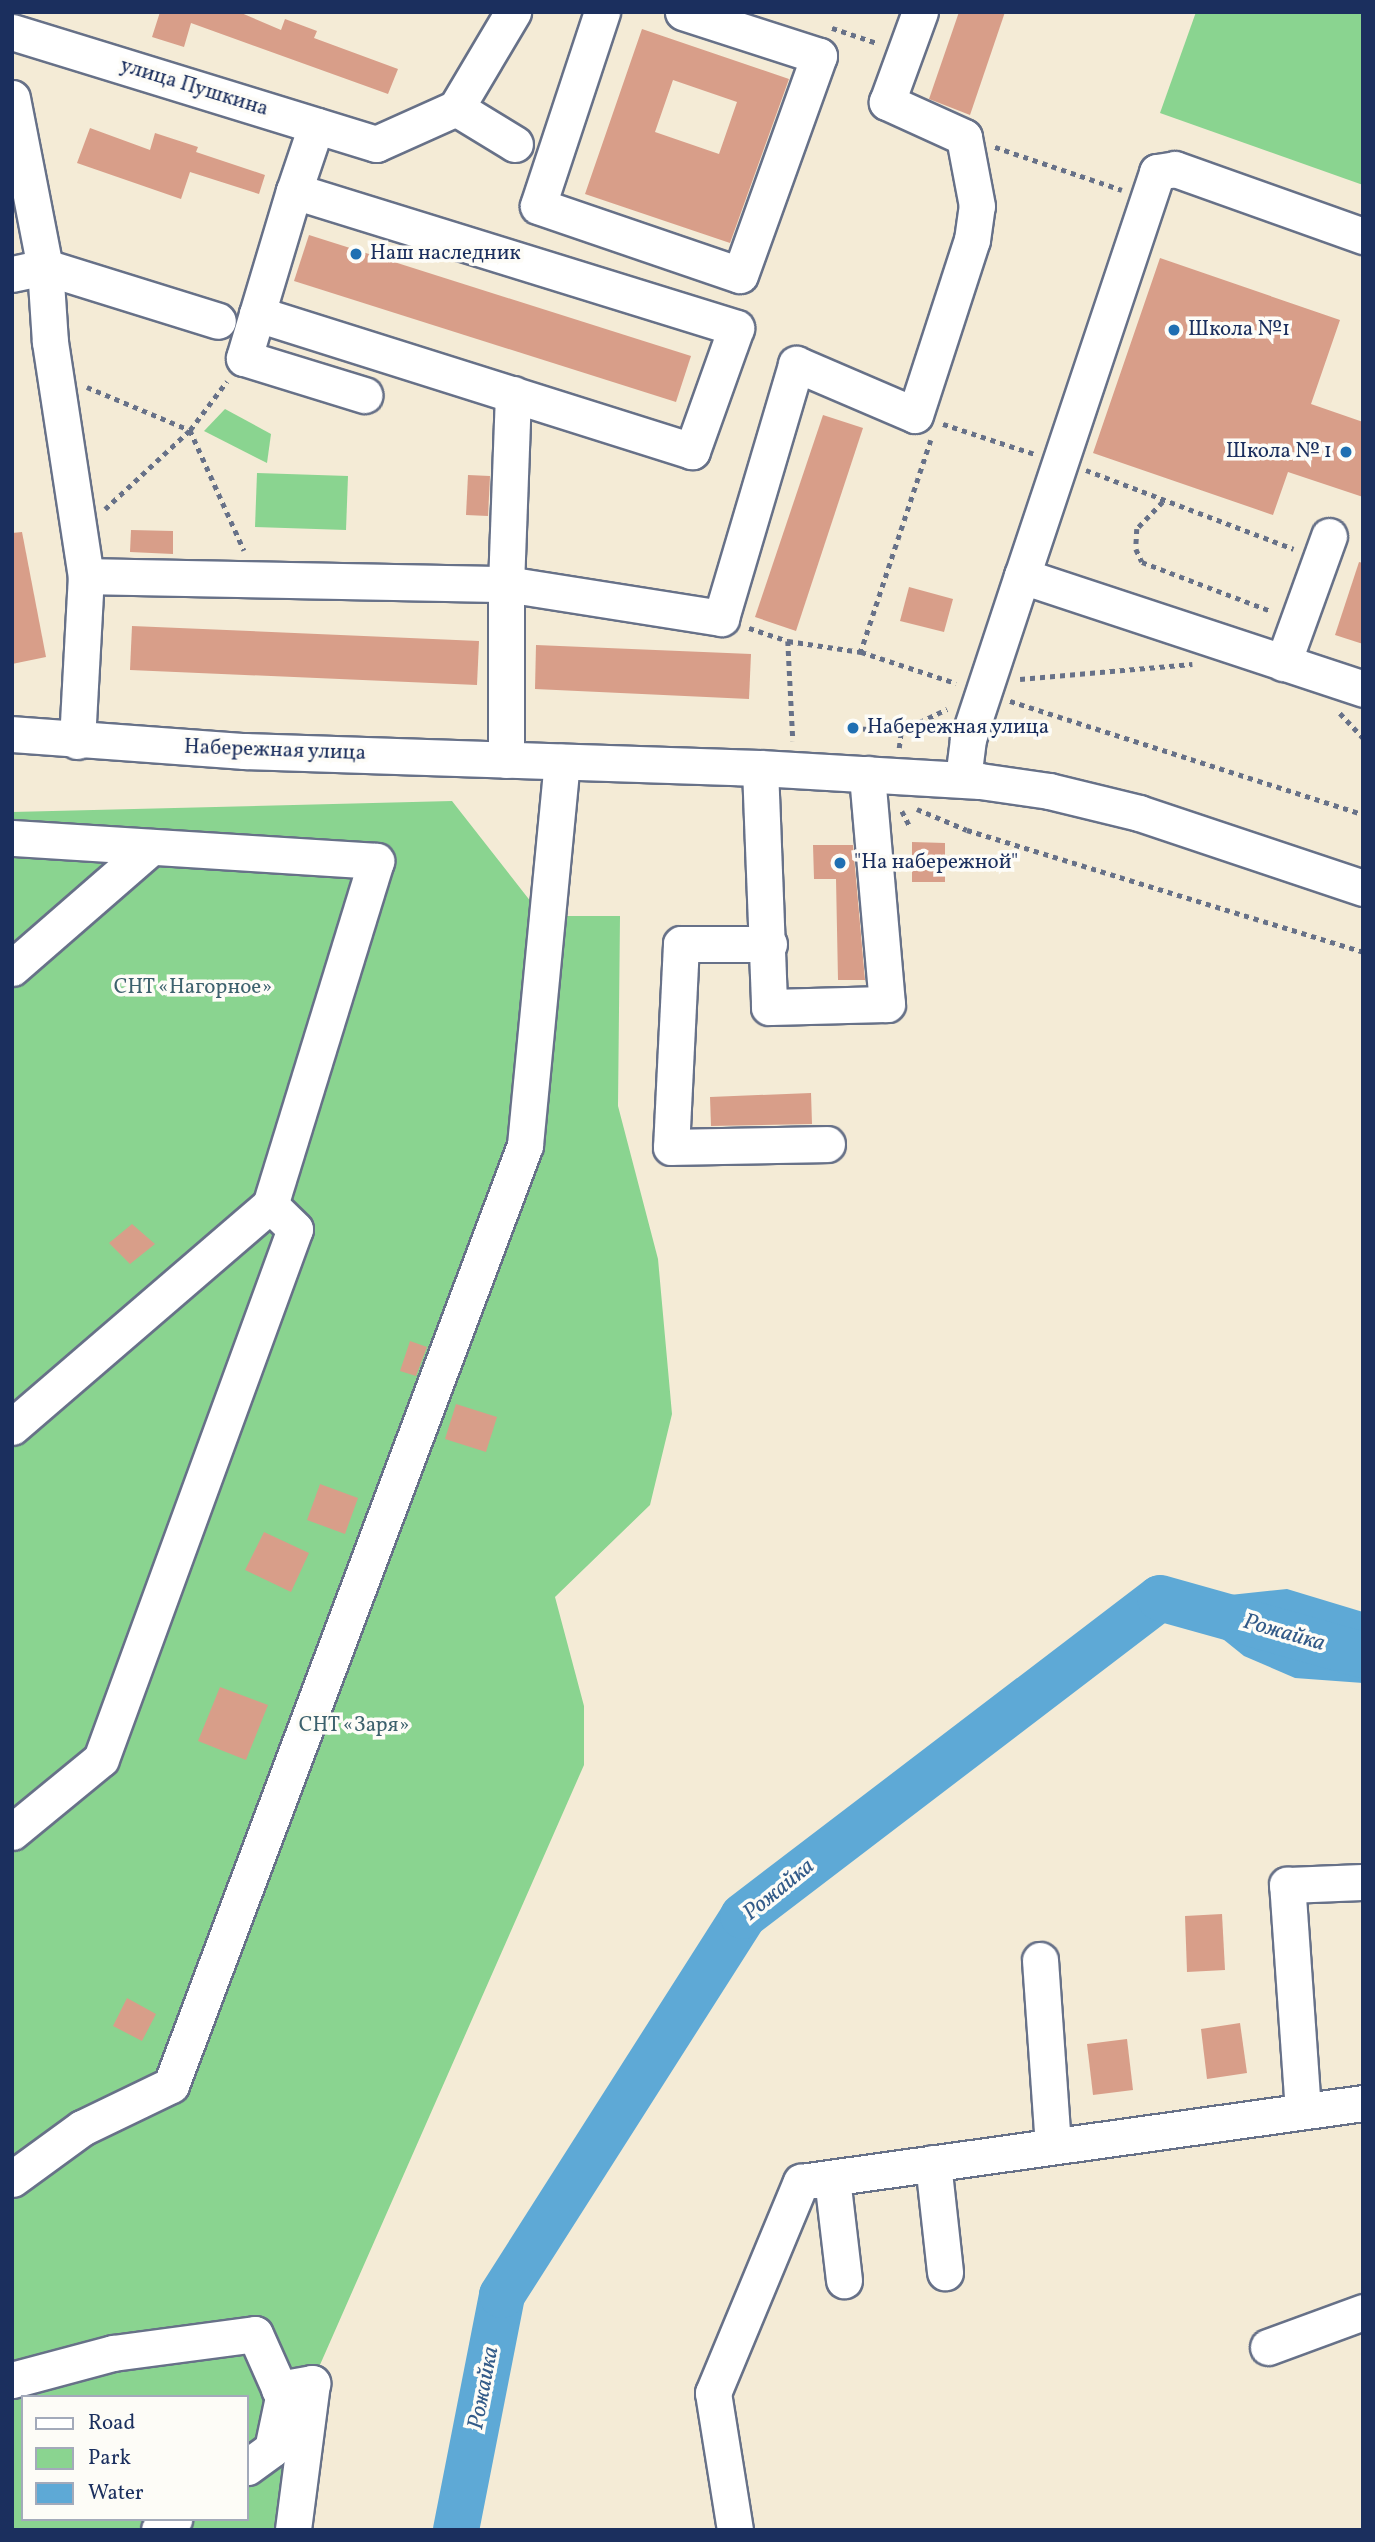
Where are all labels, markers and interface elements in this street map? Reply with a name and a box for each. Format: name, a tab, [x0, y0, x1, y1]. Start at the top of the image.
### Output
street label: улица Пушкина	[117, 53, 271, 123]
place label: Наш наследник	[370, 241, 521, 267]
marker: Наш наследник	[348, 246, 364, 262]
place label: Школа №1	[1188, 317, 1290, 343]
marker: Школа №1	[1166, 322, 1182, 338]
place label: Школа № 1	[1226, 439, 1332, 465]
marker: Школа № 1	[1338, 444, 1354, 460]
place label: Набережная улица	[867, 715, 1050, 741]
marker: Набережная улица	[845, 720, 861, 736]
street label: Набережная улица	[183, 735, 367, 767]
place label: "На набережной"	[854, 850, 1018, 876]
marker: "На набережной"	[832, 855, 848, 871]
park label: СНТ «Нагорное»	[113, 975, 273, 1001]
water label: Рожайка	[1240, 1608, 1328, 1658]
park label: СНТ «Заря»	[298, 1713, 410, 1739]
water label: Рожайка	[738, 1853, 820, 1927]
water label: Рожайка	[462, 2344, 506, 2432]
legend	[21, 2395, 248, 2521]
text: Road	[88, 2409, 135, 2438]
text: Park	[88, 2444, 131, 2473]
text: Water	[88, 2479, 144, 2508]

